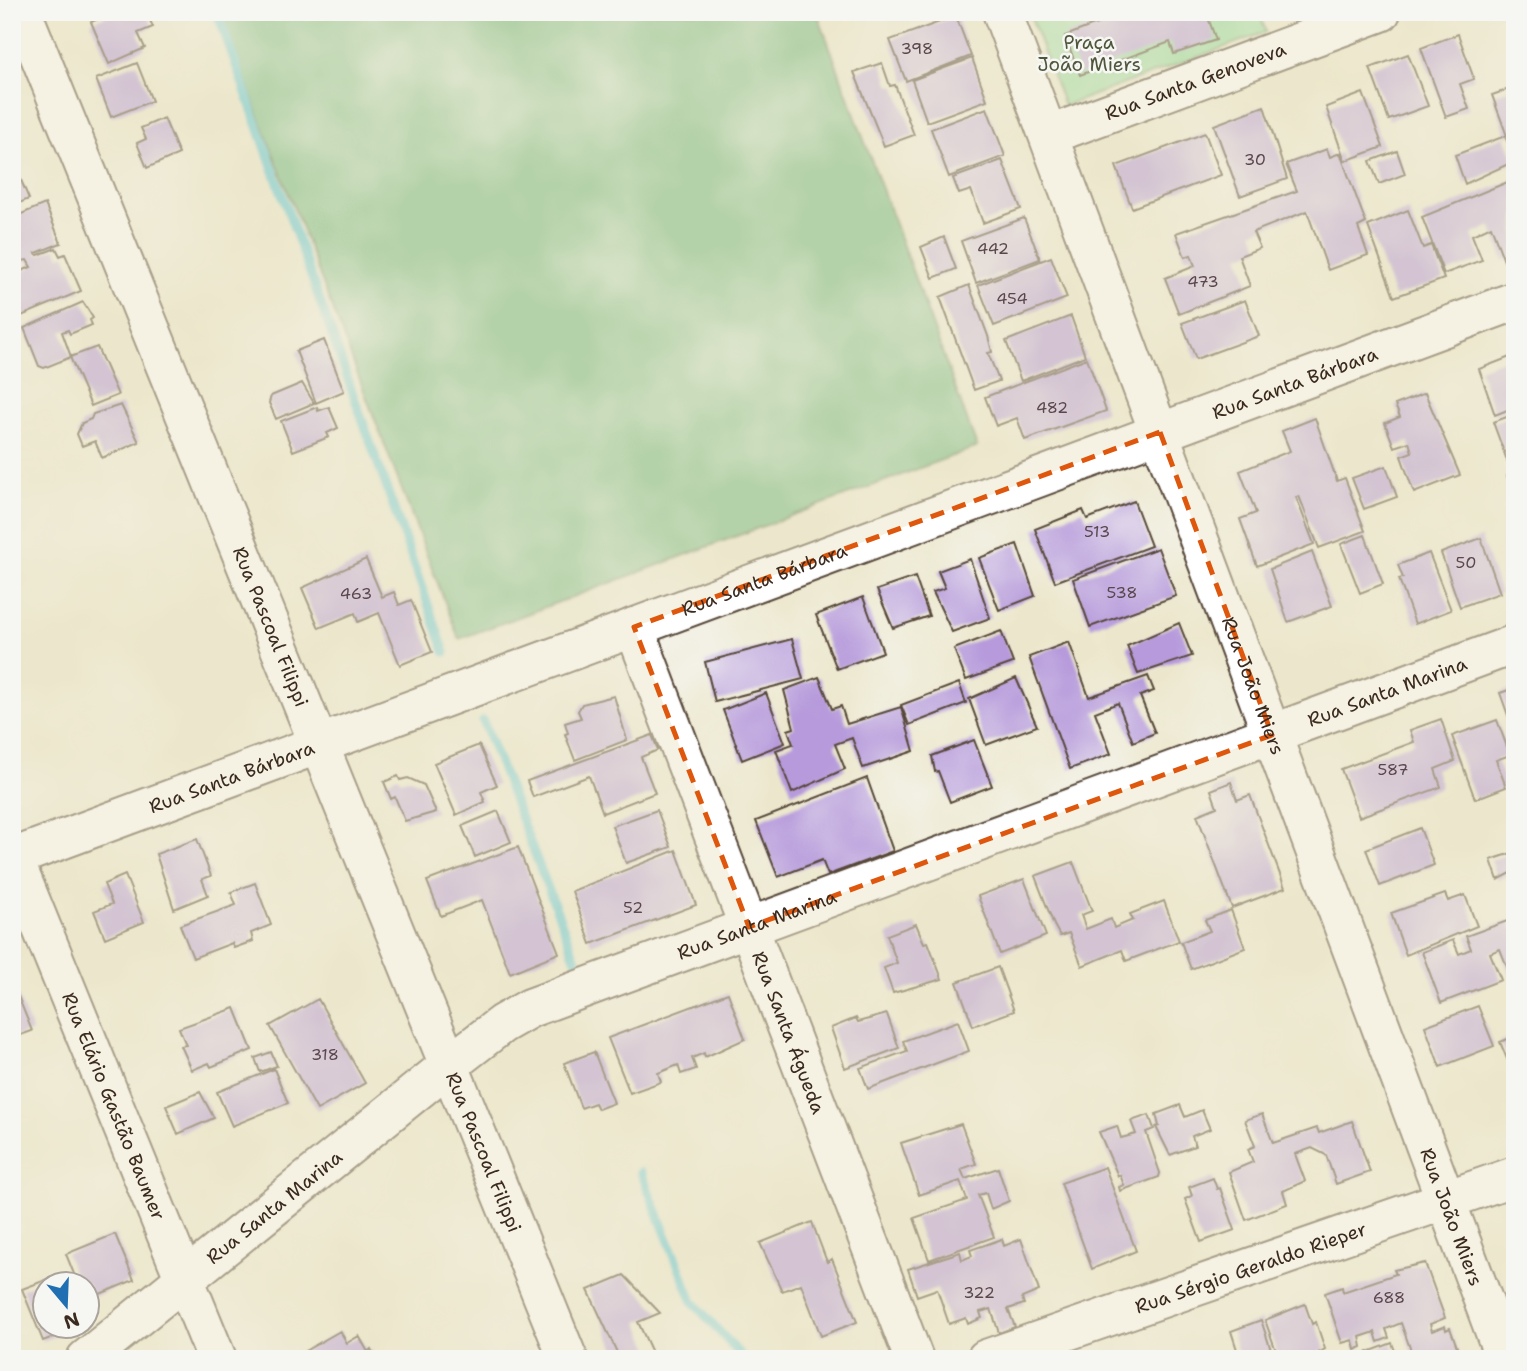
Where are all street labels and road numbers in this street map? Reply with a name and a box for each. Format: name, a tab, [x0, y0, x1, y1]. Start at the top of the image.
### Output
street label: Rua Santa Genoveva	[1101, 36, 1289, 126]
street label: Rua Santa Bárbara	[1208, 340, 1381, 425]
street label: Rua Santa Bárbara	[678, 537, 850, 621]
street label: Rua Pascoal Filippi	[227, 543, 315, 710]
street label: Rua João Miers	[1216, 613, 1291, 758]
street label: Rua Santa Marina	[1304, 650, 1470, 732]
street label: Rua Santa Bárbara	[145, 735, 318, 819]
street label: Rua Santa Marina	[673, 883, 840, 965]
street label: Rua Santa Águeda	[747, 947, 832, 1117]
street label: Rua Elário Gastão Baumer	[57, 988, 172, 1224]
street label: Rua Pascoal Filippi	[440, 1068, 528, 1236]
street label: Rua Santa Marina	[201, 1144, 347, 1269]
street label: Rua João Miers	[1415, 1144, 1489, 1289]
street label: Rua Sérgio Geraldo Rieper	[1131, 1216, 1370, 1319]

